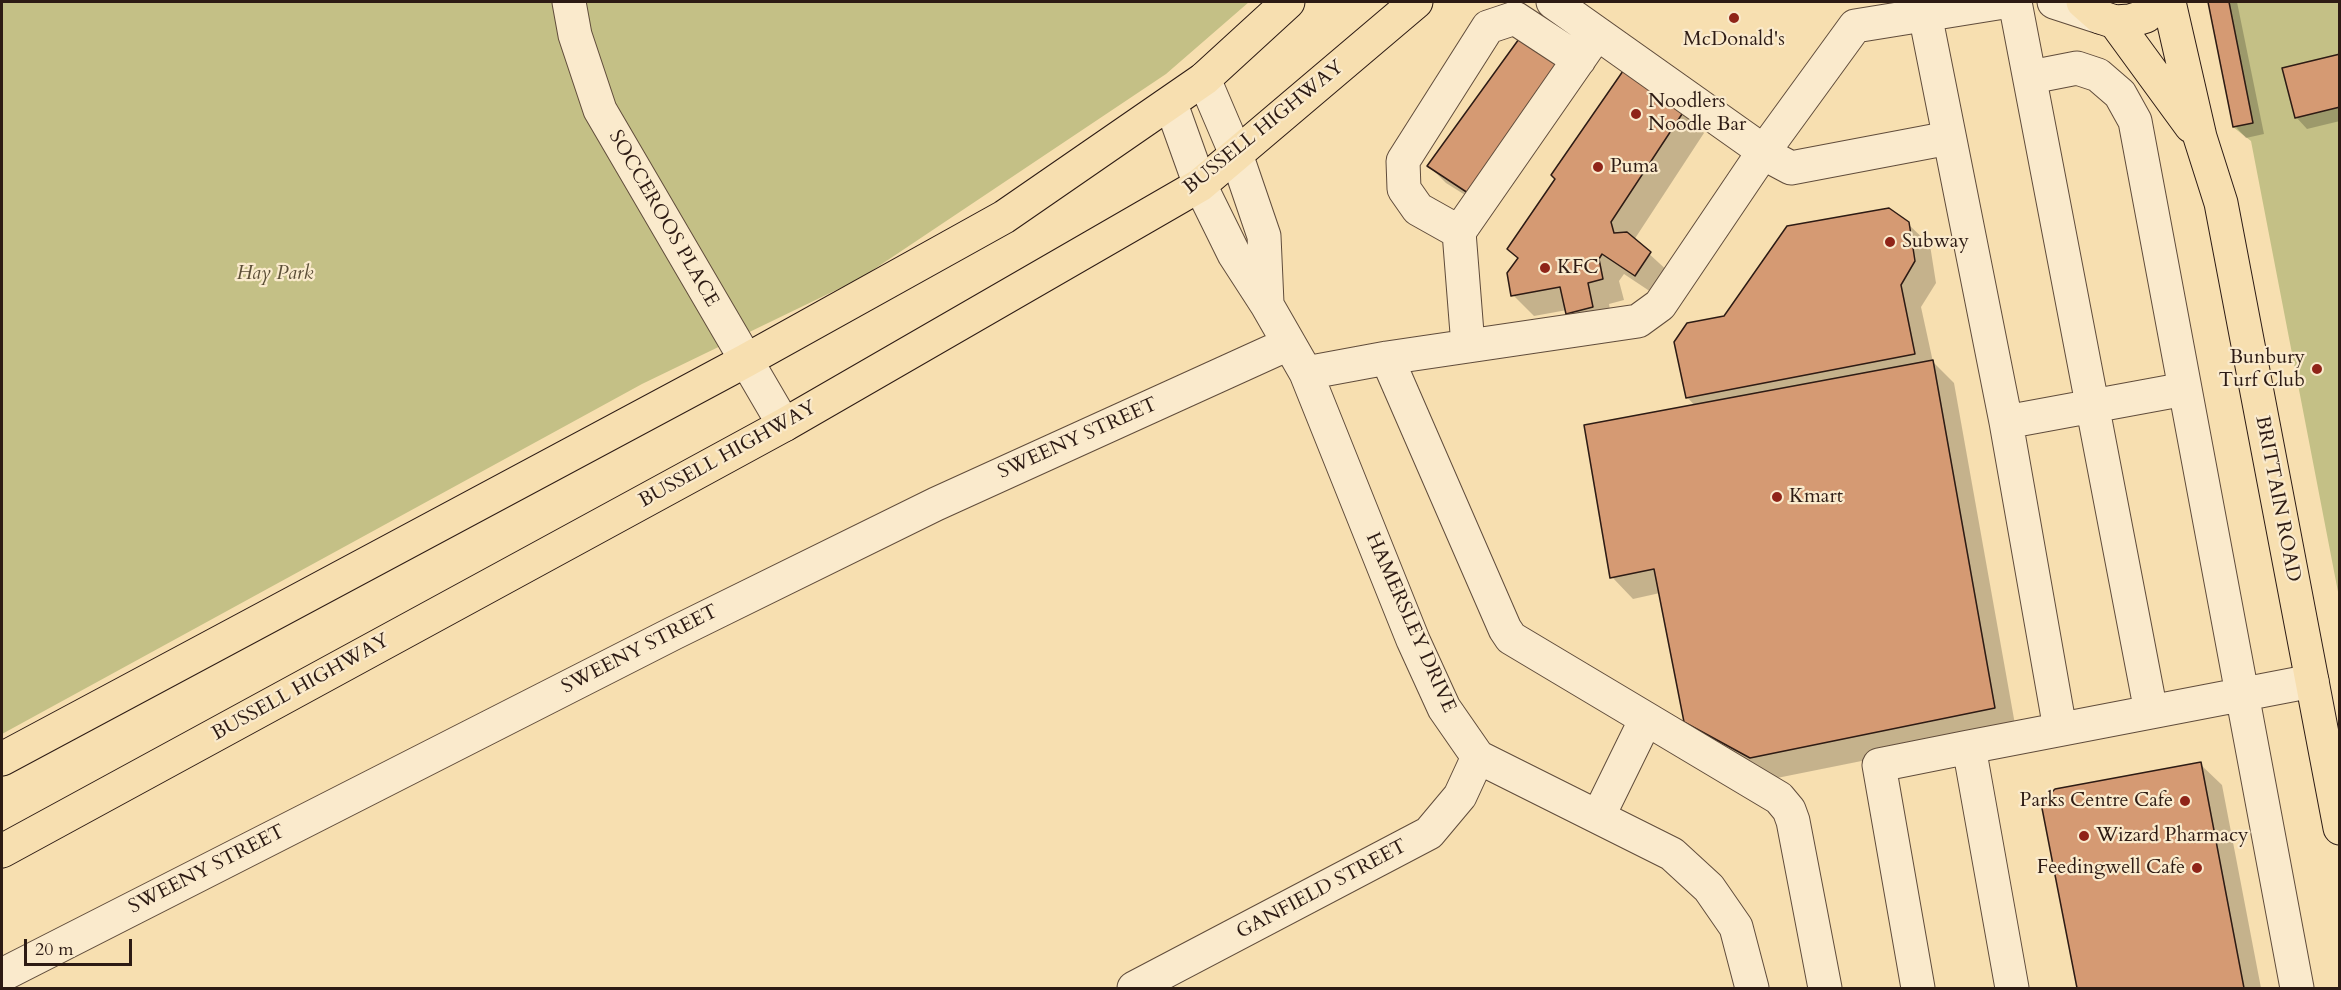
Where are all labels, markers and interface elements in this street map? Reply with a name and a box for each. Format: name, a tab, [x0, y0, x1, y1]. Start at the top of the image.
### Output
marker: McDonald's	[1727, 11, 1741, 25]
place label: McDonald's	[1683, 28, 1785, 52]
street label: BUSSELL HIGHWAY	[1179, 56, 1349, 200]
place label: Noodlers Noodle Bar	[1648, 90, 1746, 137]
marker: Noodlers Noodle Bar	[1629, 107, 1643, 121]
street label: SOCCEROOS PLACE	[603, 126, 723, 312]
place label: Puma	[1610, 155, 1658, 179]
marker: Puma	[1591, 160, 1605, 174]
place label: Subway	[1902, 230, 1969, 254]
marker: Subway	[1883, 235, 1897, 249]
place label: KFC	[1557, 256, 1599, 280]
marker: KFC	[1538, 261, 1552, 275]
park label: Hay Park	[236, 262, 314, 286]
place label: Bunbury Turf Club	[2219, 346, 2305, 393]
marker: Bunbury Turf Club	[2310, 362, 2324, 376]
street label: SWEENY STREET	[995, 393, 1161, 485]
street label: BUSSELL HIGHWAY	[635, 396, 821, 514]
street label: BRITTAIN ROAD	[2249, 414, 2305, 584]
place label: Kmart	[1789, 485, 1843, 509]
marker: Kmart	[1770, 490, 1784, 504]
street label: HAMERSLEY DRIVE	[1359, 529, 1461, 717]
street label: SWEENY STREET	[558, 600, 722, 700]
street label: BUSSELL HIGHWAY	[208, 629, 394, 747]
place label: Parks Centre Cafe	[2020, 789, 2173, 813]
marker: Parks Centre Cafe	[2178, 794, 2192, 808]
street label: SWEENY STREET	[125, 820, 289, 920]
place label: Wizard Pharmacy	[2096, 824, 2249, 848]
marker: Wizard Pharmacy	[2077, 829, 2091, 843]
street label: GANFIELD STREET	[1233, 835, 1411, 945]
place label: Feedingwell Cafe	[2037, 856, 2185, 880]
marker: Feedingwell Cafe	[2190, 861, 2204, 875]
scale bar	[27, 927, 135, 965]
text: 20 m	[35, 937, 74, 962]

